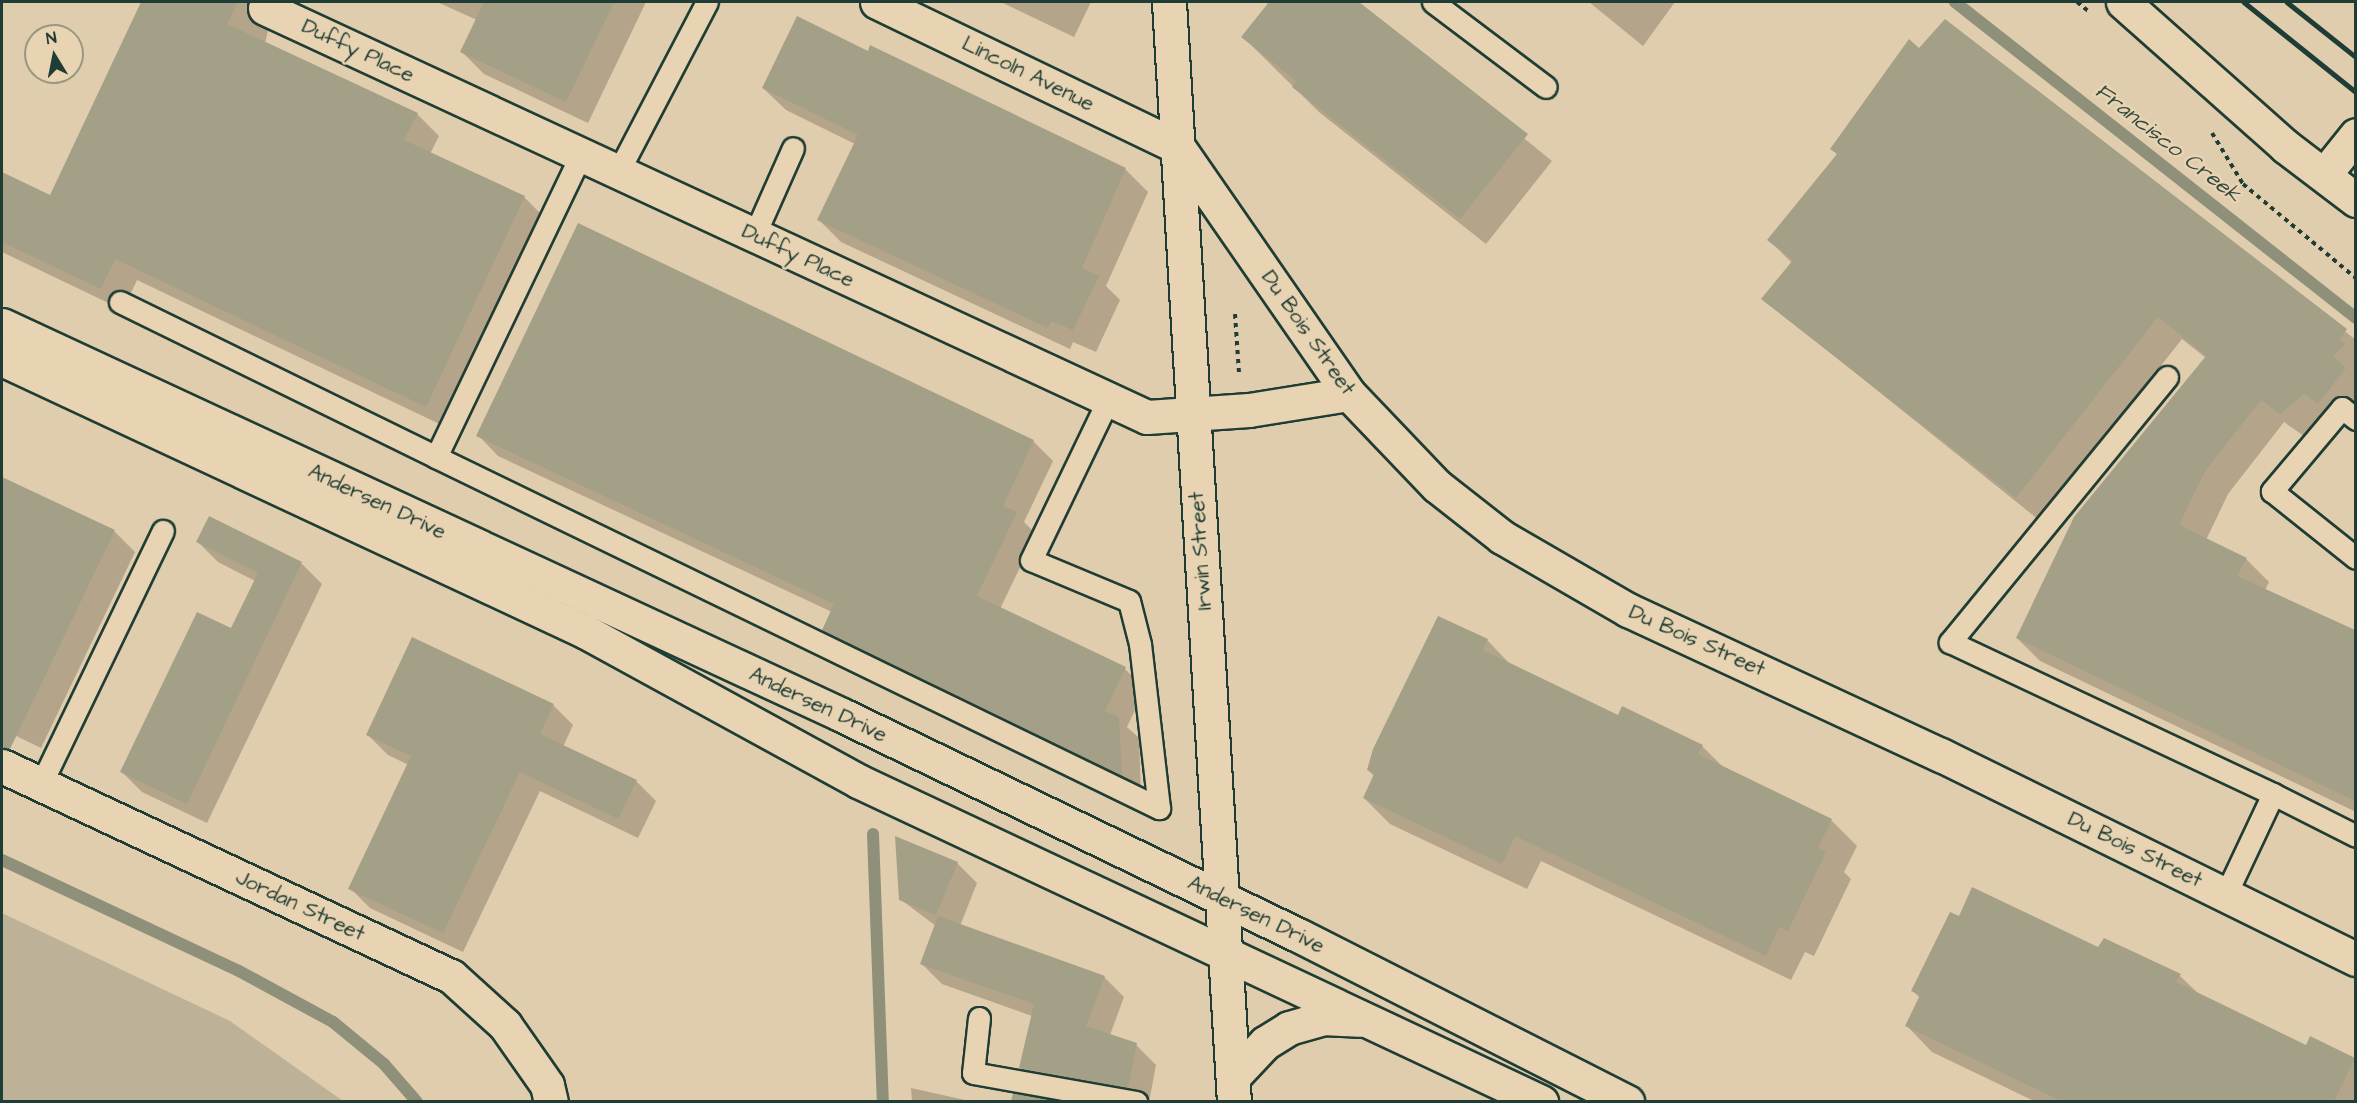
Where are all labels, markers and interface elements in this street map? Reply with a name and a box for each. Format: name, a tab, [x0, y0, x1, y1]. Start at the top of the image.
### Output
street label: Duffy Place	[298, 14, 418, 88]
north arrow	[24, 24, 84, 84]
text: N	[44, 27, 58, 50]
street label: Lincoln Avenue	[958, 31, 1098, 117]
water label: Francisco Creek	[2090, 78, 2246, 208]
street label: Duffy Place	[738, 219, 858, 293]
street label: Du Bois Street	[1256, 266, 1360, 400]
street label: Andersen Drive	[304, 459, 450, 545]
street label: Irwin Street	[1184, 491, 1218, 611]
street label: Du Bois Street	[1625, 600, 1769, 682]
street label: Andersen Drive	[745, 662, 891, 748]
street label: Du Bois Street	[2064, 807, 2206, 893]
street label: Jordan Street	[231, 865, 369, 947]
street label: Andersen Drive	[1183, 871, 1329, 959]

